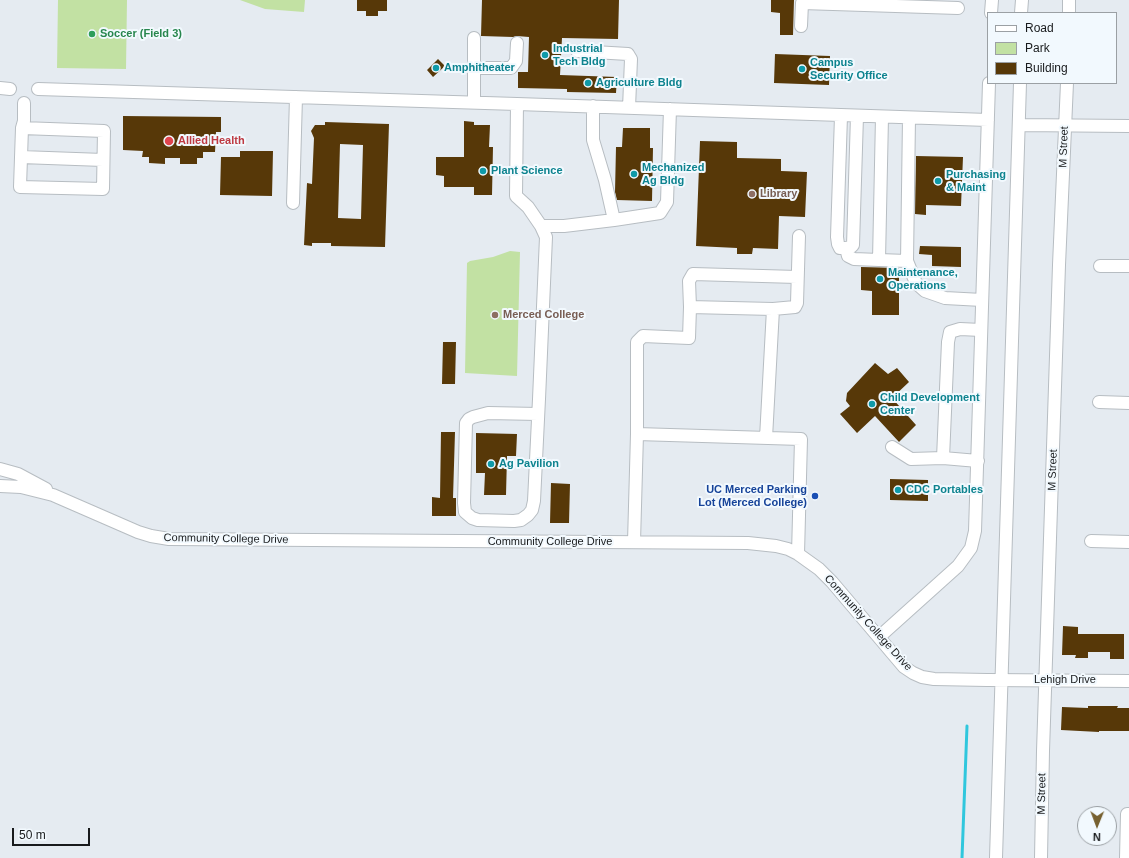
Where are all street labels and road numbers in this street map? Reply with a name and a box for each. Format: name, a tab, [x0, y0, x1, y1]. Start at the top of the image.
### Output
street label: M Street	[1057, 126, 1071, 168]
street label: M Street	[1046, 449, 1060, 491]
street label: Community College Drive	[164, 531, 288, 547]
street label: Community College Drive	[488, 535, 612, 549]
street label: Community College Drive	[821, 572, 915, 674]
street label: Lehigh Drive	[1034, 673, 1096, 687]
street label: M Street	[1035, 773, 1049, 815]

